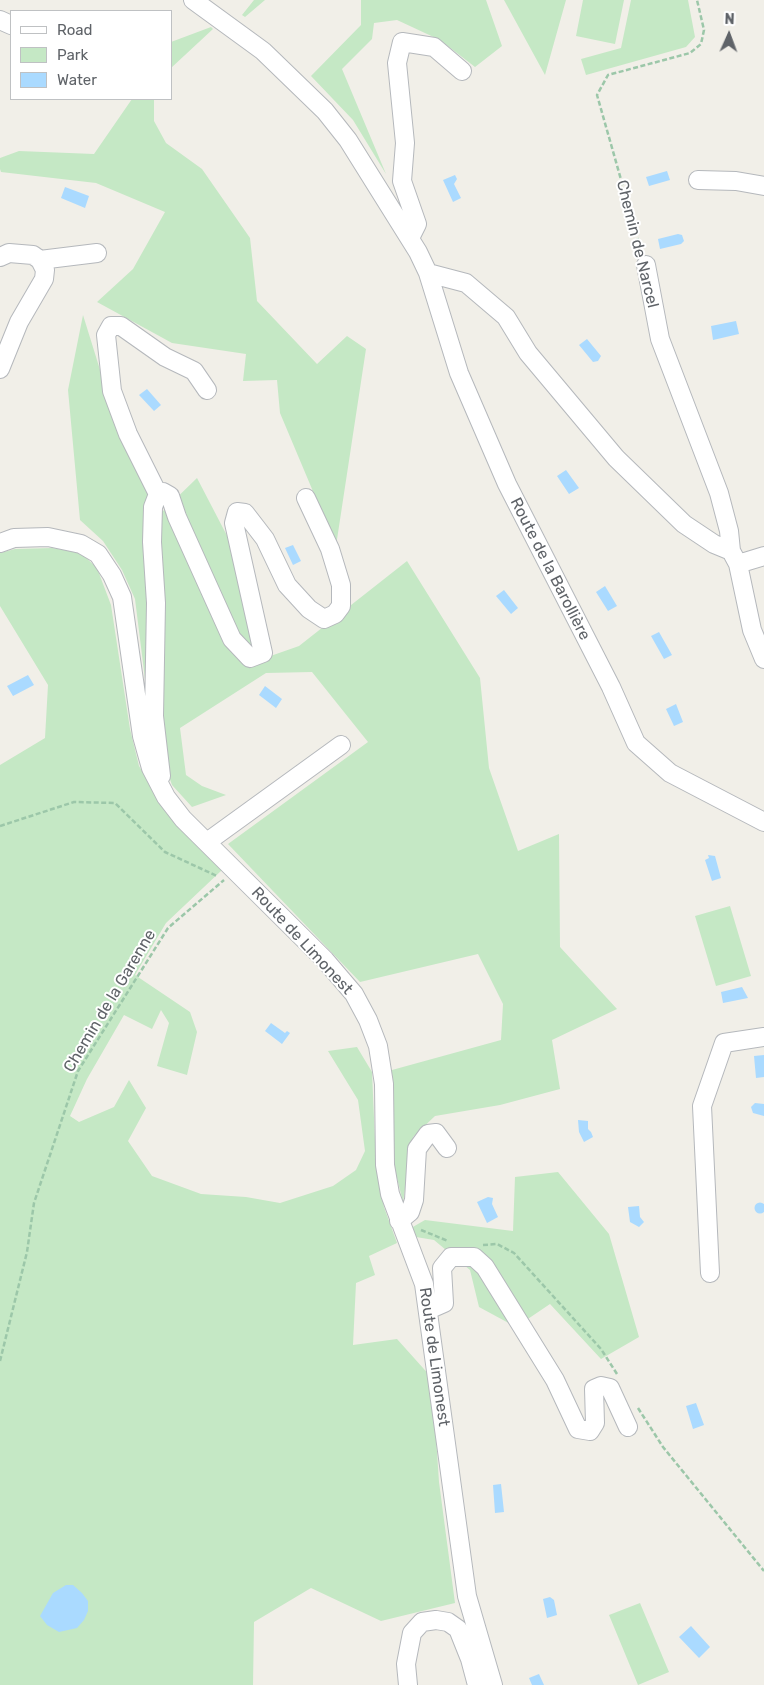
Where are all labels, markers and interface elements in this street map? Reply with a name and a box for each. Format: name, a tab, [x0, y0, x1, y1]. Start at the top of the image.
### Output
legend	[10, 10, 172, 100]
north arrow	[704, 10, 754, 60]
text: N	[724, 11, 735, 28]
text: Road	[57, 21, 93, 39]
text: Park	[57, 46, 88, 64]
text: Water	[57, 71, 97, 89]
street label: Chemin de Narcel	[612, 178, 662, 310]
street label: Route de la Barollière	[506, 494, 594, 644]
street label: Route de Limonest	[247, 883, 357, 999]
street label: Chemin de la Garenne	[60, 926, 160, 1076]
street label: Route de Limonest	[415, 1286, 453, 1428]

